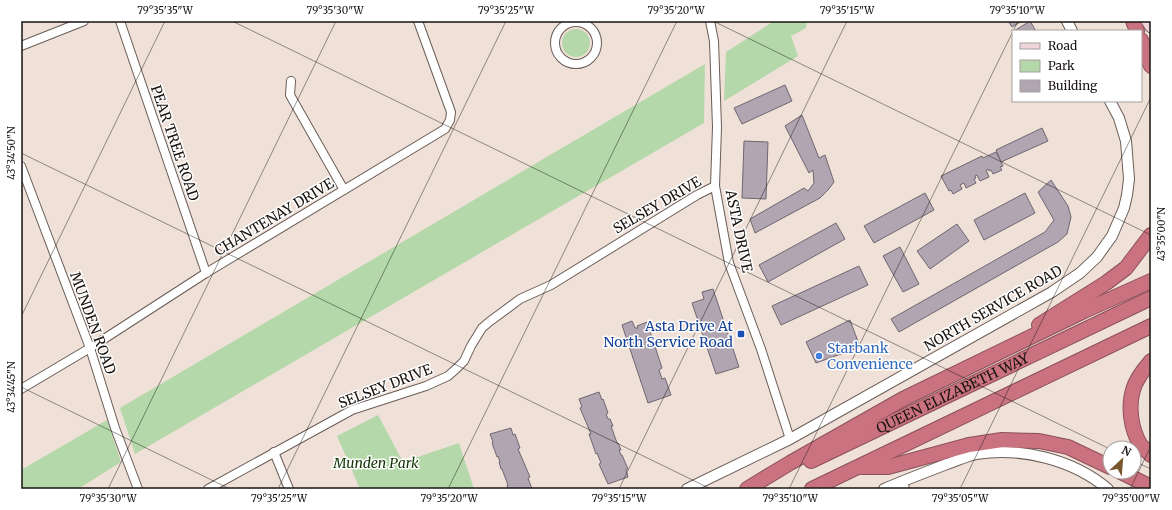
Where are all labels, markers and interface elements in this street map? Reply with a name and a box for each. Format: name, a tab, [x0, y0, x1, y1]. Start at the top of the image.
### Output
text: 79°35'35"W	[137, 4, 194, 17]
text: 79°35'30"W	[307, 4, 364, 17]
text: 79°35'25"W	[478, 4, 535, 17]
text: 79°35'20"W	[648, 4, 705, 17]
text: 79°35'15"W	[820, 4, 875, 17]
text: 79°35'10"W	[989, 4, 1046, 17]
legend	[1012, 30, 1142, 102]
text: Road	[1048, 38, 1077, 53]
text: Park	[1048, 58, 1075, 73]
text: Building	[1048, 78, 1098, 93]
street label: PEAR TREE ROAD	[147, 83, 203, 204]
text: 43°34'50"N	[5, 126, 18, 180]
street label: SELSEY DRIVE	[610, 172, 704, 238]
street label: CHANTENAY DRIVE	[211, 174, 337, 260]
street label: ASTA DRIVE	[721, 187, 757, 274]
text: 43°35'00"N	[1155, 207, 1168, 261]
street label: NORTH SERVICE ROAD	[921, 261, 1066, 355]
street label: MUNDEN ROAD	[66, 269, 120, 377]
place label: Asta Drive At North Service Road	[603, 317, 734, 351]
marker: Asta Drive At North Service Road	[736, 329, 746, 339]
place label: Starbank Convenience	[827, 339, 913, 373]
street label: QUEEN ELIZABETH WAY	[873, 348, 1033, 437]
marker: Starbank Convenience	[814, 351, 824, 361]
street label: SELSEY DRIVE	[336, 360, 434, 412]
text: 43°34'45"N	[5, 361, 18, 413]
north arrow	[1102, 440, 1142, 480]
text: N	[1119, 443, 1134, 459]
park label: Munden Park	[332, 454, 419, 472]
text: 79°35'30"W	[80, 492, 137, 505]
text: 79°35'25"W	[251, 492, 308, 505]
text: 79°35'20"W	[421, 492, 478, 505]
text: 79°35'15"W	[592, 492, 647, 505]
text: 79°35'10"W	[762, 492, 819, 505]
text: 79°35'05"W	[932, 492, 989, 505]
text: 79°35'00"W	[1102, 492, 1161, 505]

